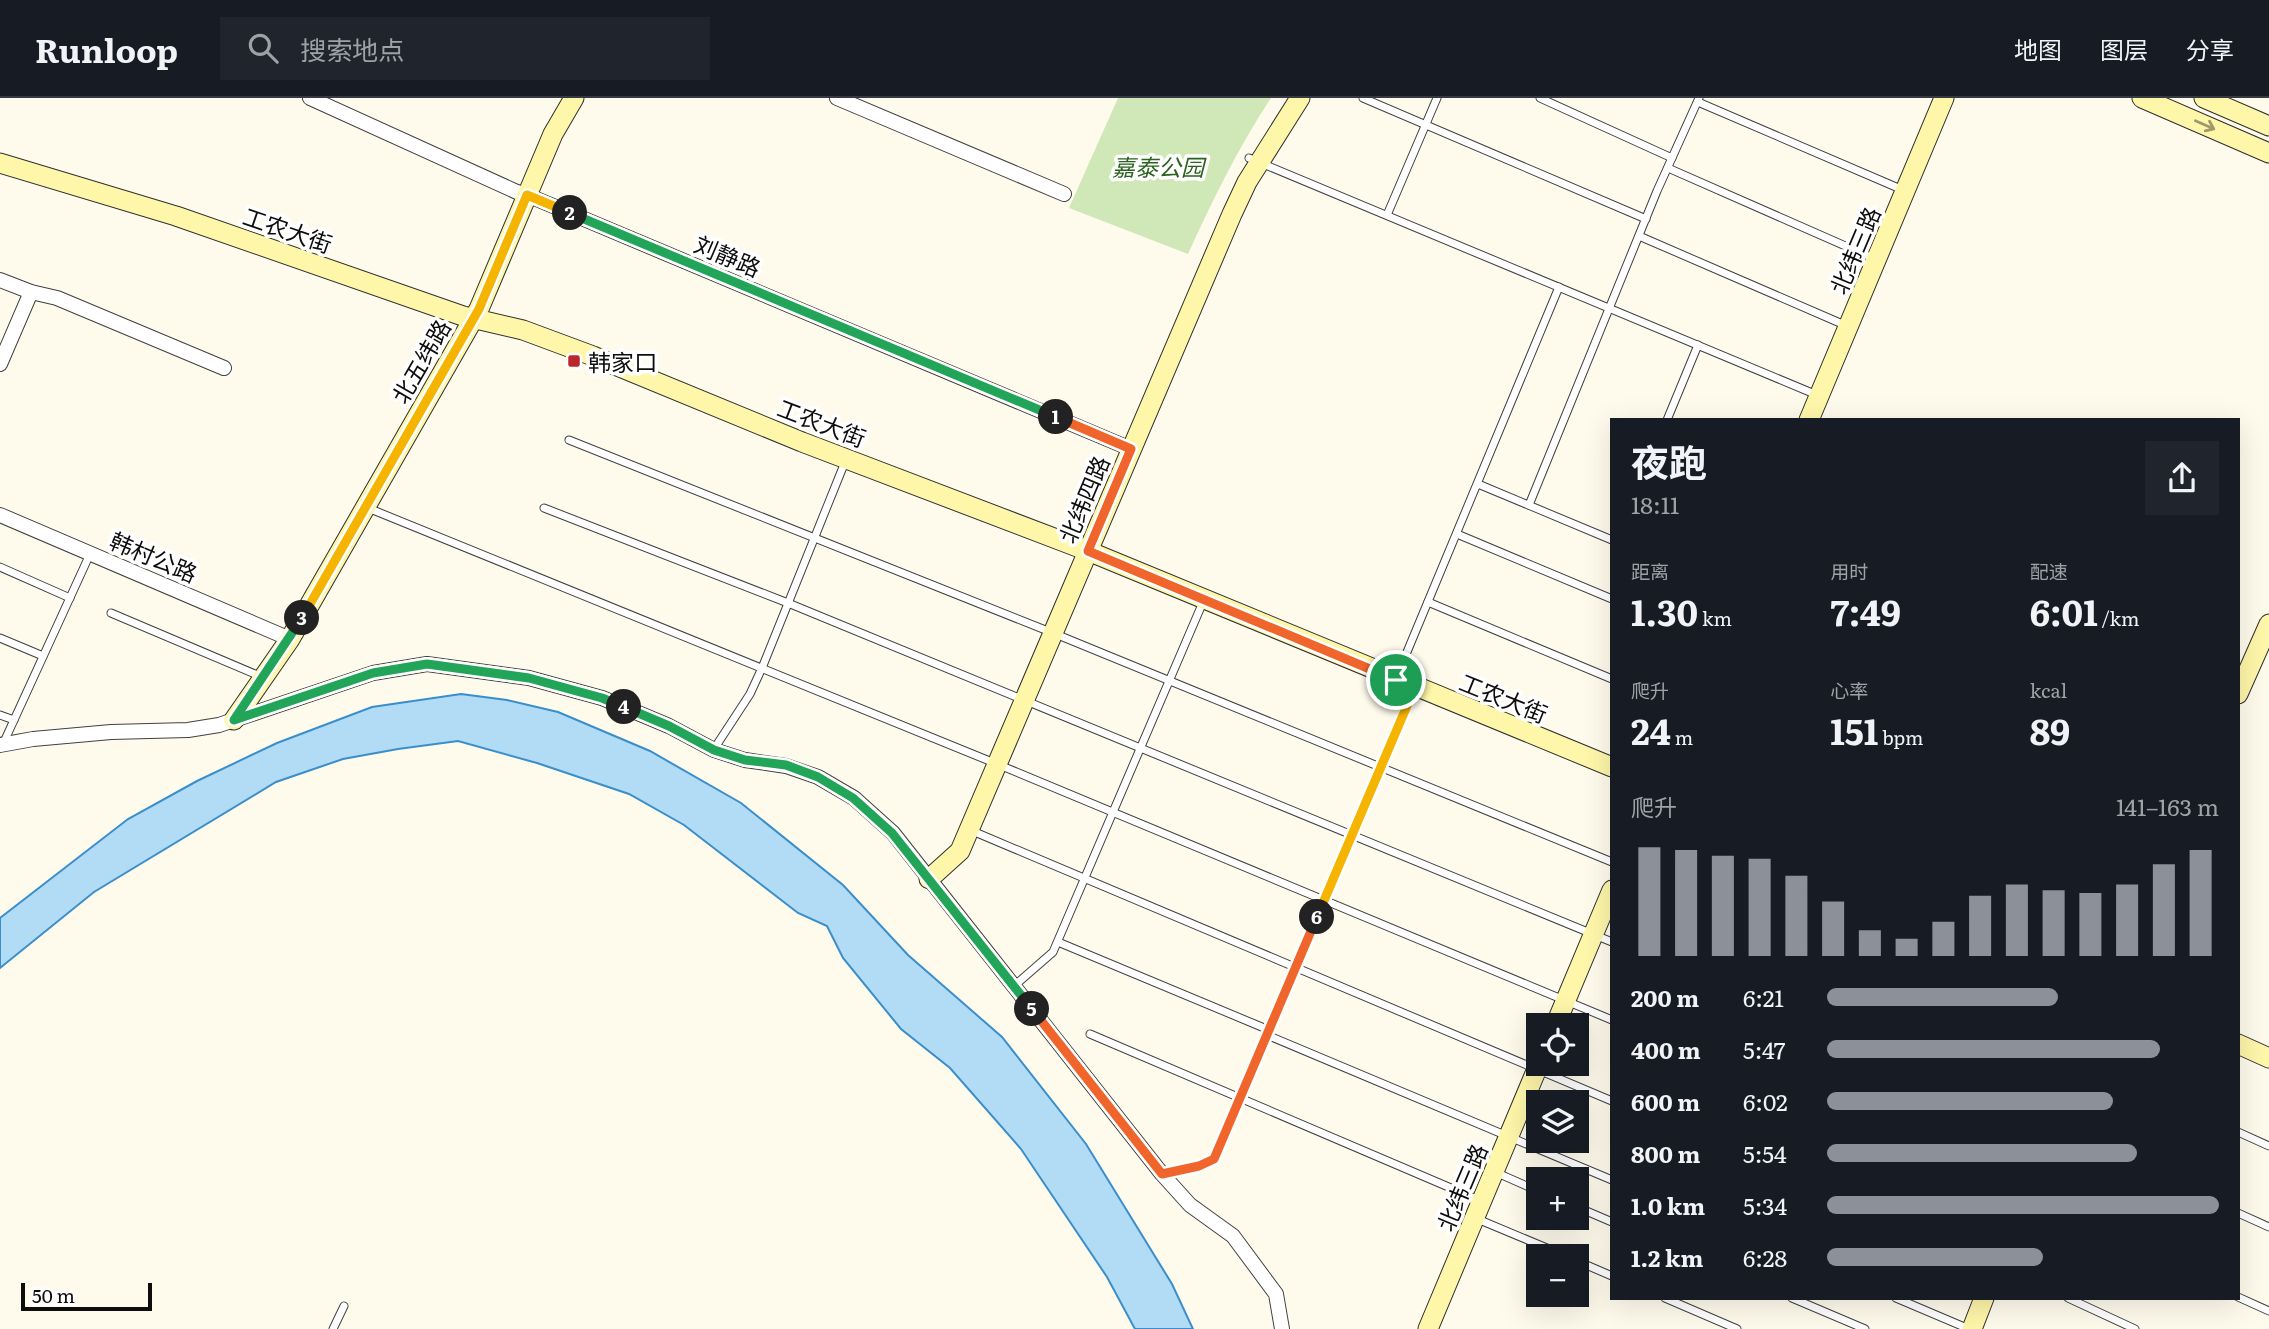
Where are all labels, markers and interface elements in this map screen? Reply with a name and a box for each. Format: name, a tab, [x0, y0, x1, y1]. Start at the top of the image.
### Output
search box	[220, 17, 710, 80]
text: Runloop	[35, 24, 178, 73]
icon: search	[244, 29, 282, 67]
text: 搜索地点	[300, 29, 404, 68]
text: 地图	[2014, 31, 2062, 66]
text: 图层	[2100, 31, 2148, 66]
text: 分享	[2186, 31, 2234, 66]
one-way arrow	[2194, 119, 2215, 132]
park label: 嘉泰公园	[1112, 149, 1207, 183]
pin: 2	[552, 195, 588, 230]
street label: 工农大街	[239, 198, 337, 260]
text: 2	[564, 198, 575, 226]
street label: 北纬三路	[1820, 201, 1888, 299]
street label: 刘静路	[690, 226, 766, 284]
street label: 北五纬路	[382, 313, 458, 409]
place label: 韩家口	[588, 344, 657, 378]
marker: 韩家口	[566, 353, 582, 369]
street label: 工农大街	[773, 390, 871, 454]
pin: 1	[1038, 400, 1074, 434]
text: 1	[1052, 402, 1059, 430]
text: 夜跑	[1631, 432, 1707, 489]
button: share	[2145, 441, 2219, 515]
street label: 北纬四路	[1049, 450, 1117, 548]
text: 18:11	[1631, 487, 1679, 521]
street label: 韩村公路	[105, 522, 203, 590]
text: 距离	[1631, 557, 1669, 585]
text: 用时	[1830, 557, 1868, 585]
text: 配速	[2030, 557, 2068, 585]
text: 1.30	[1631, 585, 1698, 637]
text: 7:49	[1830, 585, 1901, 637]
text: 6:01	[2030, 585, 2098, 637]
pin: 3	[284, 601, 320, 636]
text: 3	[296, 603, 307, 631]
text: km	[1698, 604, 1732, 632]
text: /km	[2098, 604, 2140, 632]
pin	[1366, 650, 1426, 710]
icon: arrive	[1377, 661, 1415, 699]
street label: 工农大街	[1455, 664, 1553, 730]
text: 爬升	[1631, 676, 1669, 704]
text: 心率	[1830, 676, 1868, 704]
text: kcal	[2030, 676, 2067, 704]
pin: 4	[606, 690, 642, 724]
text: 4	[618, 692, 629, 720]
text: 24	[1631, 704, 1671, 756]
text: 151	[1830, 704, 1878, 756]
text: 89	[2030, 704, 2070, 756]
text: m	[1671, 723, 1693, 751]
text: bpm	[1878, 723, 1923, 751]
text: 爬升	[1631, 789, 1677, 823]
text: 141–163 m	[2116, 789, 2219, 823]
pin: 6	[1300, 900, 1334, 934]
text: 6	[1311, 902, 1322, 930]
text: 200 m	[1631, 980, 1699, 1014]
text: 6:21	[1743, 980, 1784, 1014]
pin: 5	[1014, 992, 1050, 1026]
text: 5	[1026, 994, 1037, 1022]
map controls	[1526, 1013, 1589, 1307]
button: locate	[1526, 1013, 1589, 1076]
text: 400 m	[1631, 1032, 1701, 1066]
text: 5:47	[1743, 1032, 1785, 1066]
text: 600 m	[1631, 1084, 1700, 1118]
text: 6:02	[1743, 1084, 1788, 1118]
button: layers	[1526, 1090, 1589, 1153]
text: 800 m	[1631, 1136, 1700, 1170]
text: 5:54	[1743, 1136, 1787, 1170]
street label: 北纬三路	[1427, 1138, 1495, 1236]
button: +	[1526, 1167, 1589, 1230]
text: 1.0 km	[1631, 1188, 1705, 1222]
text: 5:34	[1743, 1188, 1787, 1222]
text: 1.2 km	[1631, 1240, 1703, 1274]
text: 6:28	[1743, 1240, 1787, 1274]
button: −	[1526, 1244, 1589, 1307]
scale bar	[21, 1280, 152, 1312]
text: 50 m	[32, 1281, 75, 1309]

